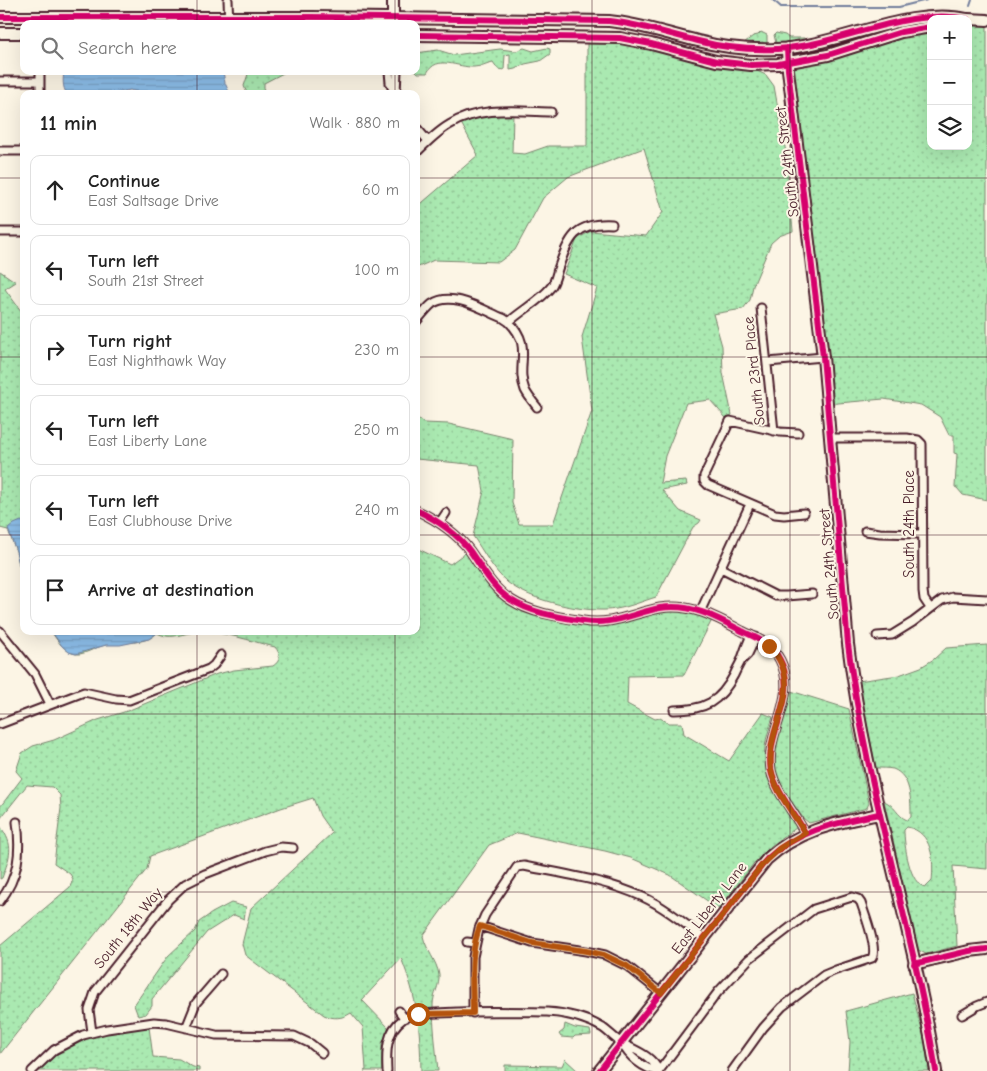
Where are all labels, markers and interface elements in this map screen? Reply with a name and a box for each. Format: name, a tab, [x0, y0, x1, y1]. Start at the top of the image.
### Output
map controls	[927, 15, 972, 150]
button: +	[927, 15, 972, 60]
search box	[20, 20, 420, 75]
icon: search	[38, 34, 66, 62]
text: Search here	[78, 37, 177, 59]
button: −	[927, 60, 972, 105]
street label: South 24th Street	[771, 105, 803, 218]
button: layers	[927, 105, 972, 150]
text: 11 min	[40, 111, 97, 135]
text: Walk · 880 m	[309, 114, 400, 132]
text: Continue	[88, 170, 160, 192]
icon: ahead	[41, 176, 69, 204]
text: 60 m	[362, 181, 399, 199]
text: East Saltsage Drive	[88, 192, 219, 210]
text: Turn left	[88, 250, 159, 272]
icon: left	[41, 256, 69, 284]
text: 100 m	[355, 261, 399, 279]
text: South 21st Street	[88, 272, 203, 290]
street label: South 23rd Place	[739, 315, 769, 426]
text: Turn right	[88, 330, 172, 352]
icon: right	[41, 336, 69, 364]
text: 230 m	[354, 341, 399, 359]
text: East Nighthawk Way	[88, 352, 226, 370]
text: Turn left	[88, 410, 159, 432]
icon: left	[41, 416, 69, 444]
text: 250 m	[354, 421, 399, 439]
text: East Liberty Lane	[88, 432, 207, 450]
street label: South 24th Place	[900, 470, 918, 578]
text: Turn left	[88, 490, 159, 512]
icon: left	[41, 496, 69, 524]
text: 240 m	[355, 501, 399, 519]
street label: South 24th Street	[815, 507, 843, 620]
text: East Clubhouse Drive	[88, 512, 232, 530]
icon: arrive	[41, 576, 69, 604]
text: Arrive at destination	[88, 579, 254, 601]
route end	[758, 635, 781, 658]
street label: East Liberty Lane	[668, 858, 751, 957]
street label: South 18th Way	[90, 884, 166, 972]
route start	[407, 1003, 430, 1026]

